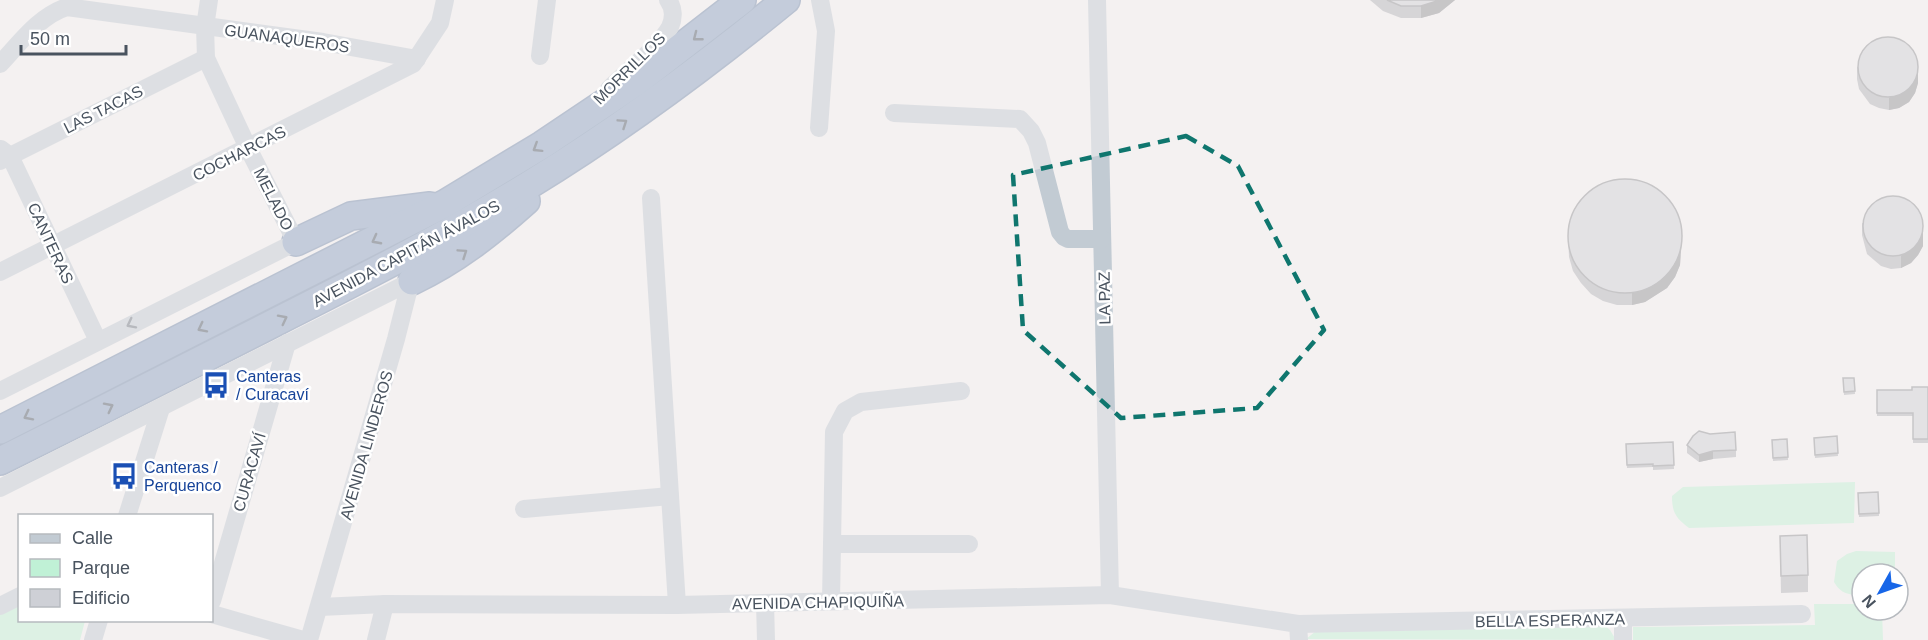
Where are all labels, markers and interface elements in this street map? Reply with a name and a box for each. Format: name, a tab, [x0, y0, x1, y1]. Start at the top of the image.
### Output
scale bar	[21, 18, 126, 56]
street label: GUANAQUEROS	[223, 21, 351, 56]
text: 50 m	[30, 29, 70, 49]
street label: MORRILLOS	[590, 29, 669, 108]
one-way arrow	[692, 29, 703, 40]
street label: LAS TACAS	[61, 82, 146, 137]
one-way arrow	[617, 119, 628, 130]
street label: COCHARCAS	[190, 123, 289, 184]
one-way arrow	[533, 141, 543, 153]
street label: MELADO	[251, 165, 296, 233]
street label: AVENIDA CAPITÁN ÁVALOS	[309, 196, 503, 310]
street label: CANTERAS	[24, 200, 77, 286]
one-way arrow	[372, 233, 382, 244]
one-way arrow	[457, 249, 468, 260]
street label: LA PAZ	[1096, 271, 1113, 325]
one-way arrow	[276, 314, 287, 326]
one-way arrow	[126, 317, 137, 329]
one-way arrow	[198, 321, 208, 332]
place label: Canteras / Curacaví	[236, 368, 309, 403]
street label: AVENIDA LINDEROS	[337, 369, 396, 522]
bus stop icon: Canteras / Curacaví	[201, 370, 231, 400]
one-way arrow	[102, 403, 113, 414]
one-way arrow	[23, 408, 34, 420]
street label: CURACAVÍ	[229, 430, 269, 514]
place label: Canteras / Perquenco	[144, 459, 221, 494]
bus stop icon: Canteras / Perquenco	[109, 461, 139, 491]
legend	[18, 514, 213, 622]
text: Calle	[72, 528, 113, 548]
text: Parque	[72, 558, 130, 578]
north arrow	[1850, 562, 1910, 622]
text: Edificio	[72, 588, 130, 608]
street label: AVENIDA CHAPIQUIÑA	[732, 590, 905, 613]
text: N	[1859, 591, 1879, 611]
street label: BELLA ESPERANZA	[1475, 611, 1626, 630]

